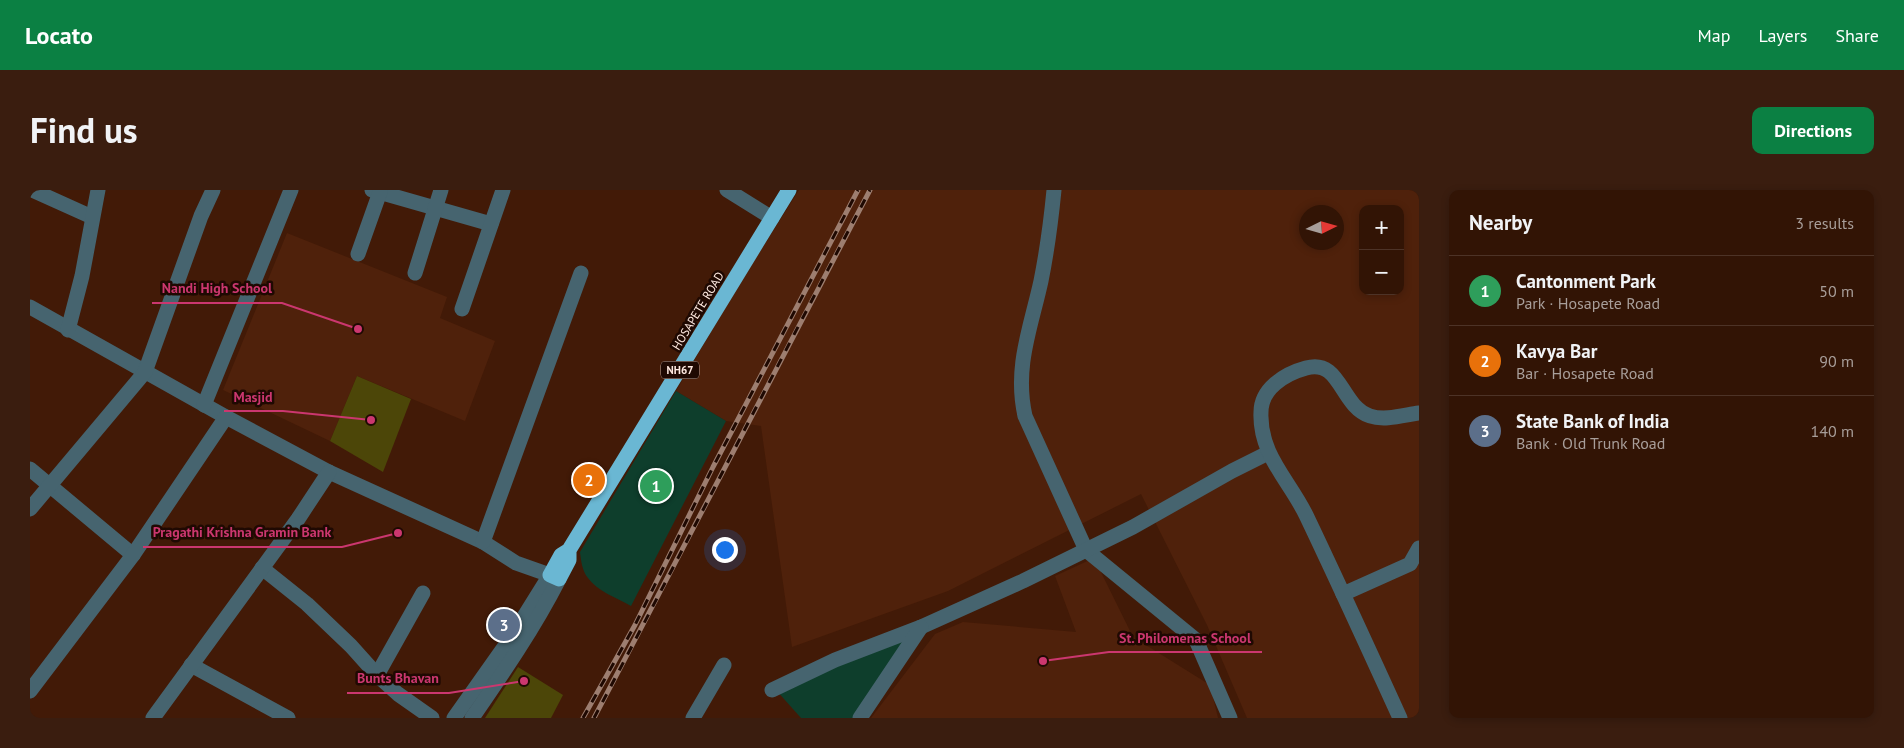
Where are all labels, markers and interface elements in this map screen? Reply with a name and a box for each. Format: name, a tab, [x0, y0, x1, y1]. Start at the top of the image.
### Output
text: Locato	[25, 20, 93, 51]
text: Map	[1698, 24, 1730, 47]
text: Layers	[1758, 24, 1807, 47]
text: Share	[1835, 24, 1879, 47]
text: Find us	[30, 107, 138, 153]
button: Directions	[1752, 107, 1874, 154]
north arrow	[1299, 205, 1344, 250]
map controls	[1359, 205, 1404, 295]
button: +	[1359, 205, 1404, 250]
text: Nearby	[1469, 209, 1532, 236]
text: 3 results	[1795, 213, 1854, 233]
button: −	[1359, 250, 1404, 295]
street label: HOSAPETE ROAD	[668, 269, 727, 353]
text: Cantonment Park	[1516, 269, 1656, 293]
callout: Nandi High School	[152, 274, 282, 303]
text: Nandi High School	[162, 279, 273, 297]
text: 1	[1480, 281, 1490, 301]
text: 50 m	[1819, 281, 1854, 301]
text: Park · Hosapete Road	[1516, 293, 1660, 313]
text: Kavya Bar	[1516, 339, 1597, 363]
text: 2	[1480, 351, 1490, 371]
text: 90 m	[1819, 351, 1854, 371]
road number: NH67	[661, 362, 699, 378]
text: Bar · Hosapete Road	[1516, 363, 1654, 383]
callout: Masjid	[224, 382, 283, 411]
text: Masjid	[233, 388, 273, 406]
text: State Bank of India	[1516, 409, 1669, 433]
text: 3	[1480, 421, 1490, 441]
text: 140 m	[1811, 421, 1854, 441]
text: Bank · Old Trunk Road	[1516, 433, 1665, 453]
pin: 2	[573, 461, 605, 499]
pin: 1	[640, 467, 672, 505]
callout: Pragathi Krishna Gramin Bank	[143, 518, 342, 547]
text: Pragathi Krishna Gramin Bank	[153, 523, 331, 541]
your location	[712, 537, 738, 563]
pin: 3	[488, 606, 520, 644]
callout: St. Philomenas School	[1109, 623, 1262, 652]
text: St. Philomenas School	[1119, 629, 1252, 647]
callout: Bunts Bhavan	[347, 664, 449, 693]
text: Bunts Bhavan	[357, 669, 439, 687]

